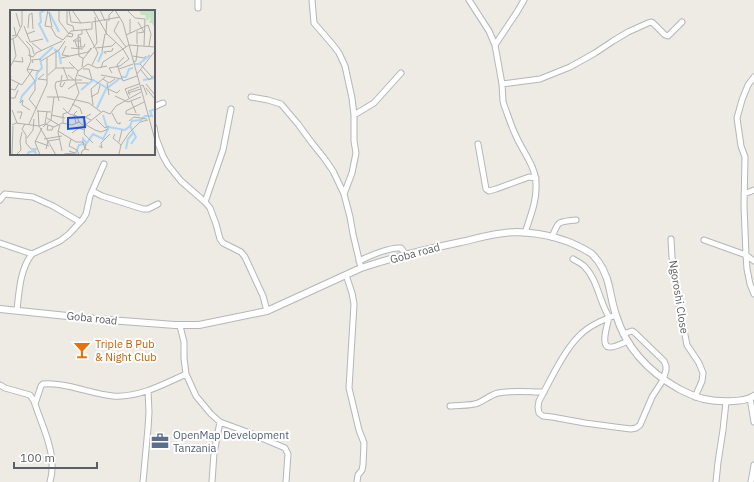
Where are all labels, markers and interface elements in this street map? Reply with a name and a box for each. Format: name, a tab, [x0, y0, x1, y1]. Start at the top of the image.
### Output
inset map	[10, 10, 155, 155]
street label: Goba road	[389, 240, 441, 266]
street label: Ngoroshi Close	[666, 259, 692, 335]
street label: Goba road	[66, 308, 118, 328]
place label: Triple B Pub & Night Club	[95, 337, 157, 364]
bar icon: Triple B Pub & Night Club	[72, 340, 92, 360]
place label: OpenMap Development Tanzania	[173, 428, 289, 455]
office icon: OpenMap Development Tanzania	[150, 431, 170, 451]
scale bar	[14, 444, 97, 470]
text: 100 m	[20, 450, 55, 465]

